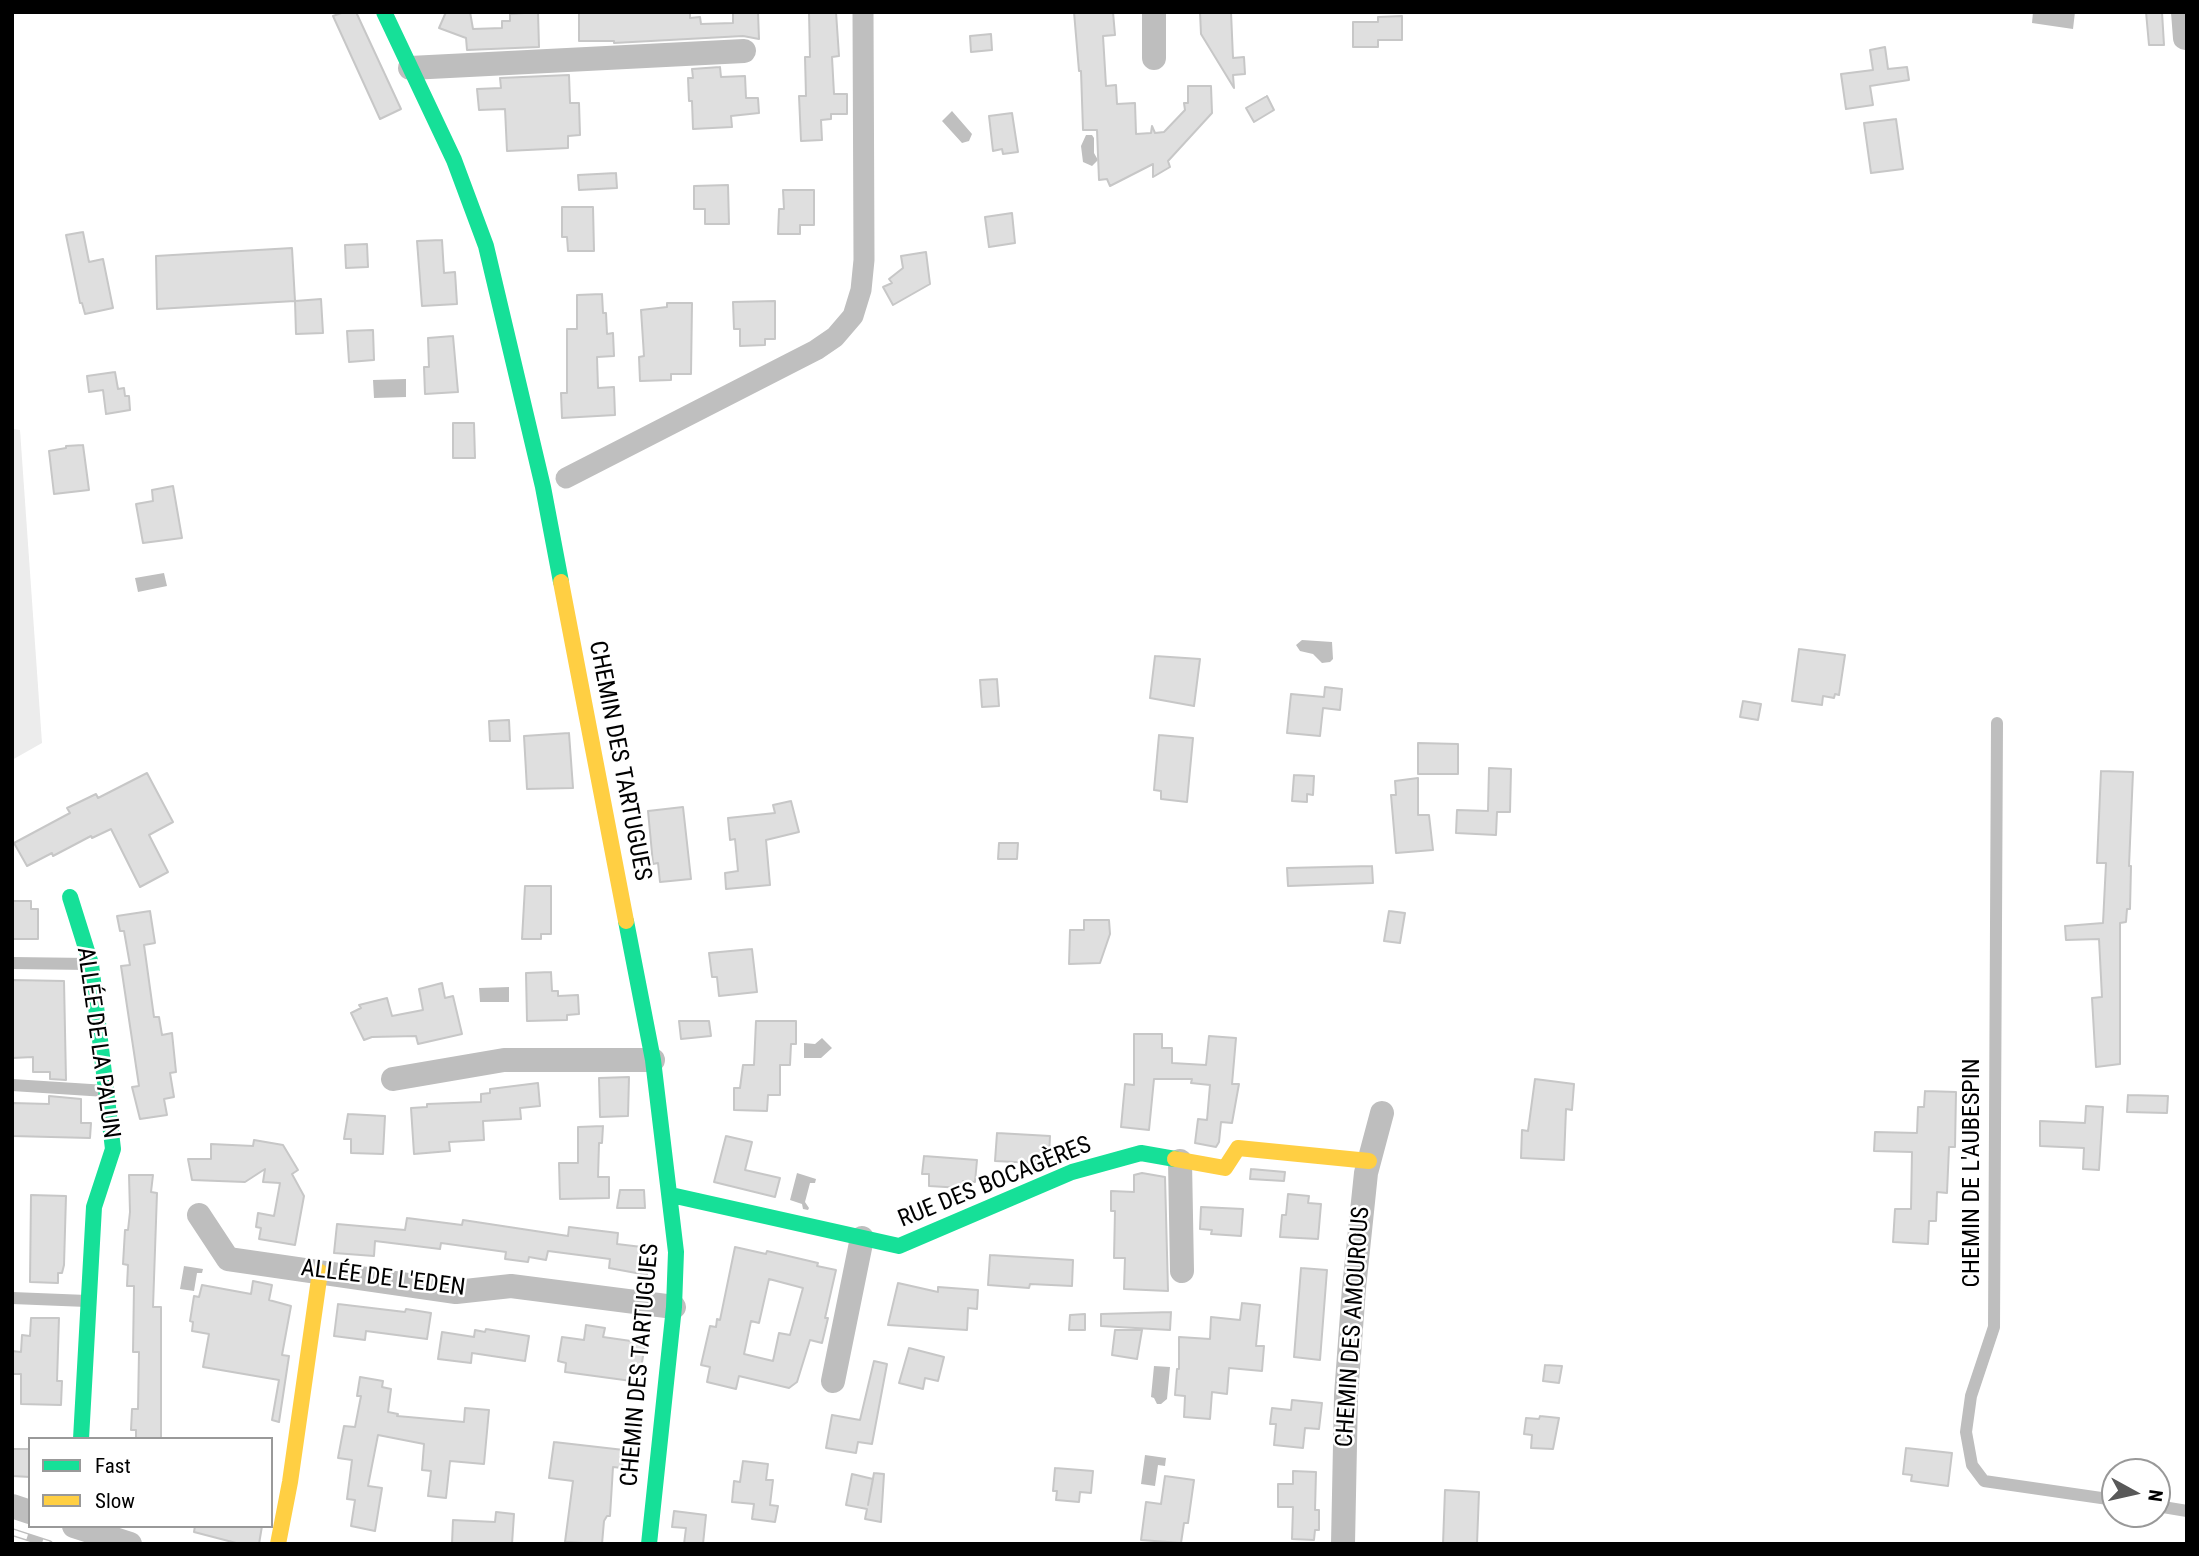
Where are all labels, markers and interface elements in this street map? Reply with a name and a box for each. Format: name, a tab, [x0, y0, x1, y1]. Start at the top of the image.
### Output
street label: CHEMIN DES TARTUGUES	[582, 639, 656, 883]
street label: ALLÉE DE LA PALUN	[69, 946, 125, 1140]
street label: CHEMIN DE L'AUBESPIN	[1959, 1058, 1987, 1288]
street label: RUE DES BOCAGÈRES	[894, 1131, 1096, 1235]
street label: CHEMIN DES AMOUROUS	[1331, 1206, 1377, 1448]
street label: CHEMIN DES TARTUGUES	[616, 1242, 666, 1488]
street label: ALLÉE DE L'EDEN	[299, 1255, 467, 1303]
legend	[28, 1437, 273, 1528]
text: Fast	[95, 1454, 131, 1478]
north arrow	[2101, 1458, 2171, 1528]
text: N	[2143, 1488, 2168, 1503]
text: Slow	[95, 1489, 135, 1513]

